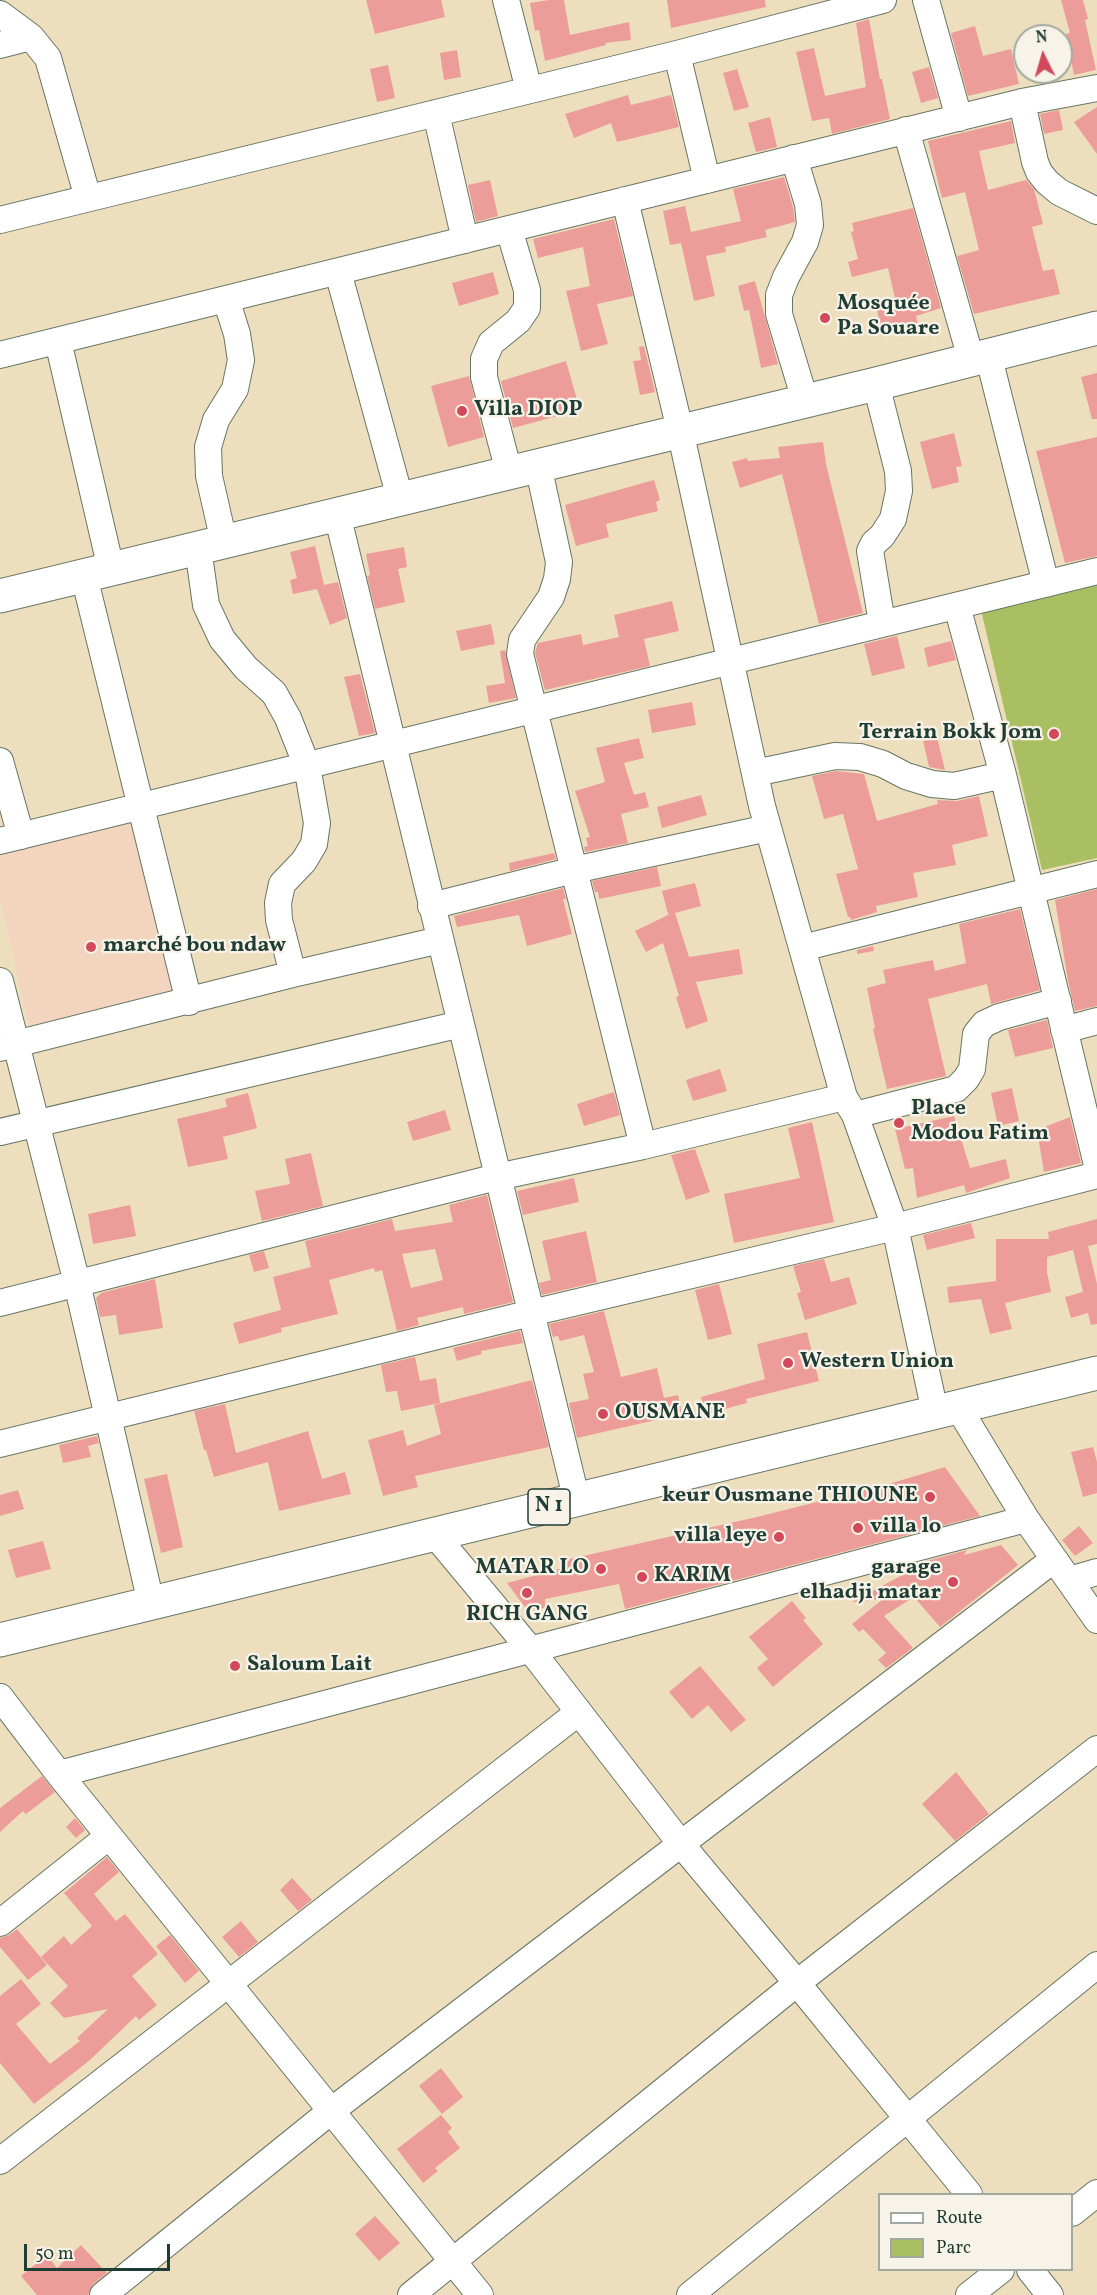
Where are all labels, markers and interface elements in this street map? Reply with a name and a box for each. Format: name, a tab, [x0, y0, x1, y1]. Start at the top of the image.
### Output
north arrow	[1013, 24, 1073, 84]
text: N	[1035, 27, 1048, 50]
place label: Mosquée Pa Souare	[837, 292, 939, 344]
marker: Mosquée Pa Souare	[818, 311, 832, 325]
place label: Villa DIOP	[474, 398, 583, 424]
marker: Villa DIOP	[455, 404, 469, 418]
place label: Terrain Bokk Jom	[859, 721, 1042, 747]
marker: Terrain Bokk Jom	[1047, 727, 1061, 741]
place label: marché bou ndaw	[103, 934, 286, 960]
marker: marché bou ndaw	[84, 940, 98, 954]
place label: Place Modou Fatim	[911, 1097, 1049, 1148]
marker: Place Modou Fatim	[892, 1116, 906, 1130]
place label: Western Union	[800, 1350, 954, 1376]
marker: Western Union	[781, 1356, 795, 1370]
place label: OUSMANE	[615, 1401, 725, 1427]
marker: OUSMANE	[596, 1407, 610, 1421]
place label: keur Ousmane THIOUNE	[662, 1484, 918, 1510]
road number: N 1	[528, 1489, 570, 1525]
marker: keur Ousmane THIOUNE	[923, 1490, 937, 1504]
place label: villa lo	[870, 1515, 941, 1541]
marker: villa lo	[851, 1521, 865, 1535]
place label: villa leye	[674, 1524, 767, 1550]
marker: villa leye	[772, 1530, 786, 1544]
place label: MATAR LO	[476, 1556, 589, 1582]
place label: garage elhadji matar	[800, 1556, 941, 1608]
marker: MATAR LO	[594, 1562, 608, 1576]
place label: KARIM	[654, 1564, 731, 1590]
marker: KARIM	[635, 1570, 649, 1584]
marker: garage elhadji matar	[946, 1575, 960, 1589]
marker: RICH GANG	[520, 1586, 534, 1600]
place label: RICH GANG	[466, 1603, 588, 1629]
place label: Saloum Lait	[247, 1653, 372, 1679]
marker: Saloum Lait	[228, 1659, 242, 1673]
legend	[878, 2193, 1073, 2271]
text: Route	[936, 2206, 982, 2231]
scale bar	[27, 2232, 172, 2270]
text: Parc	[936, 2236, 971, 2261]
text: 50 m	[35, 2242, 74, 2267]

